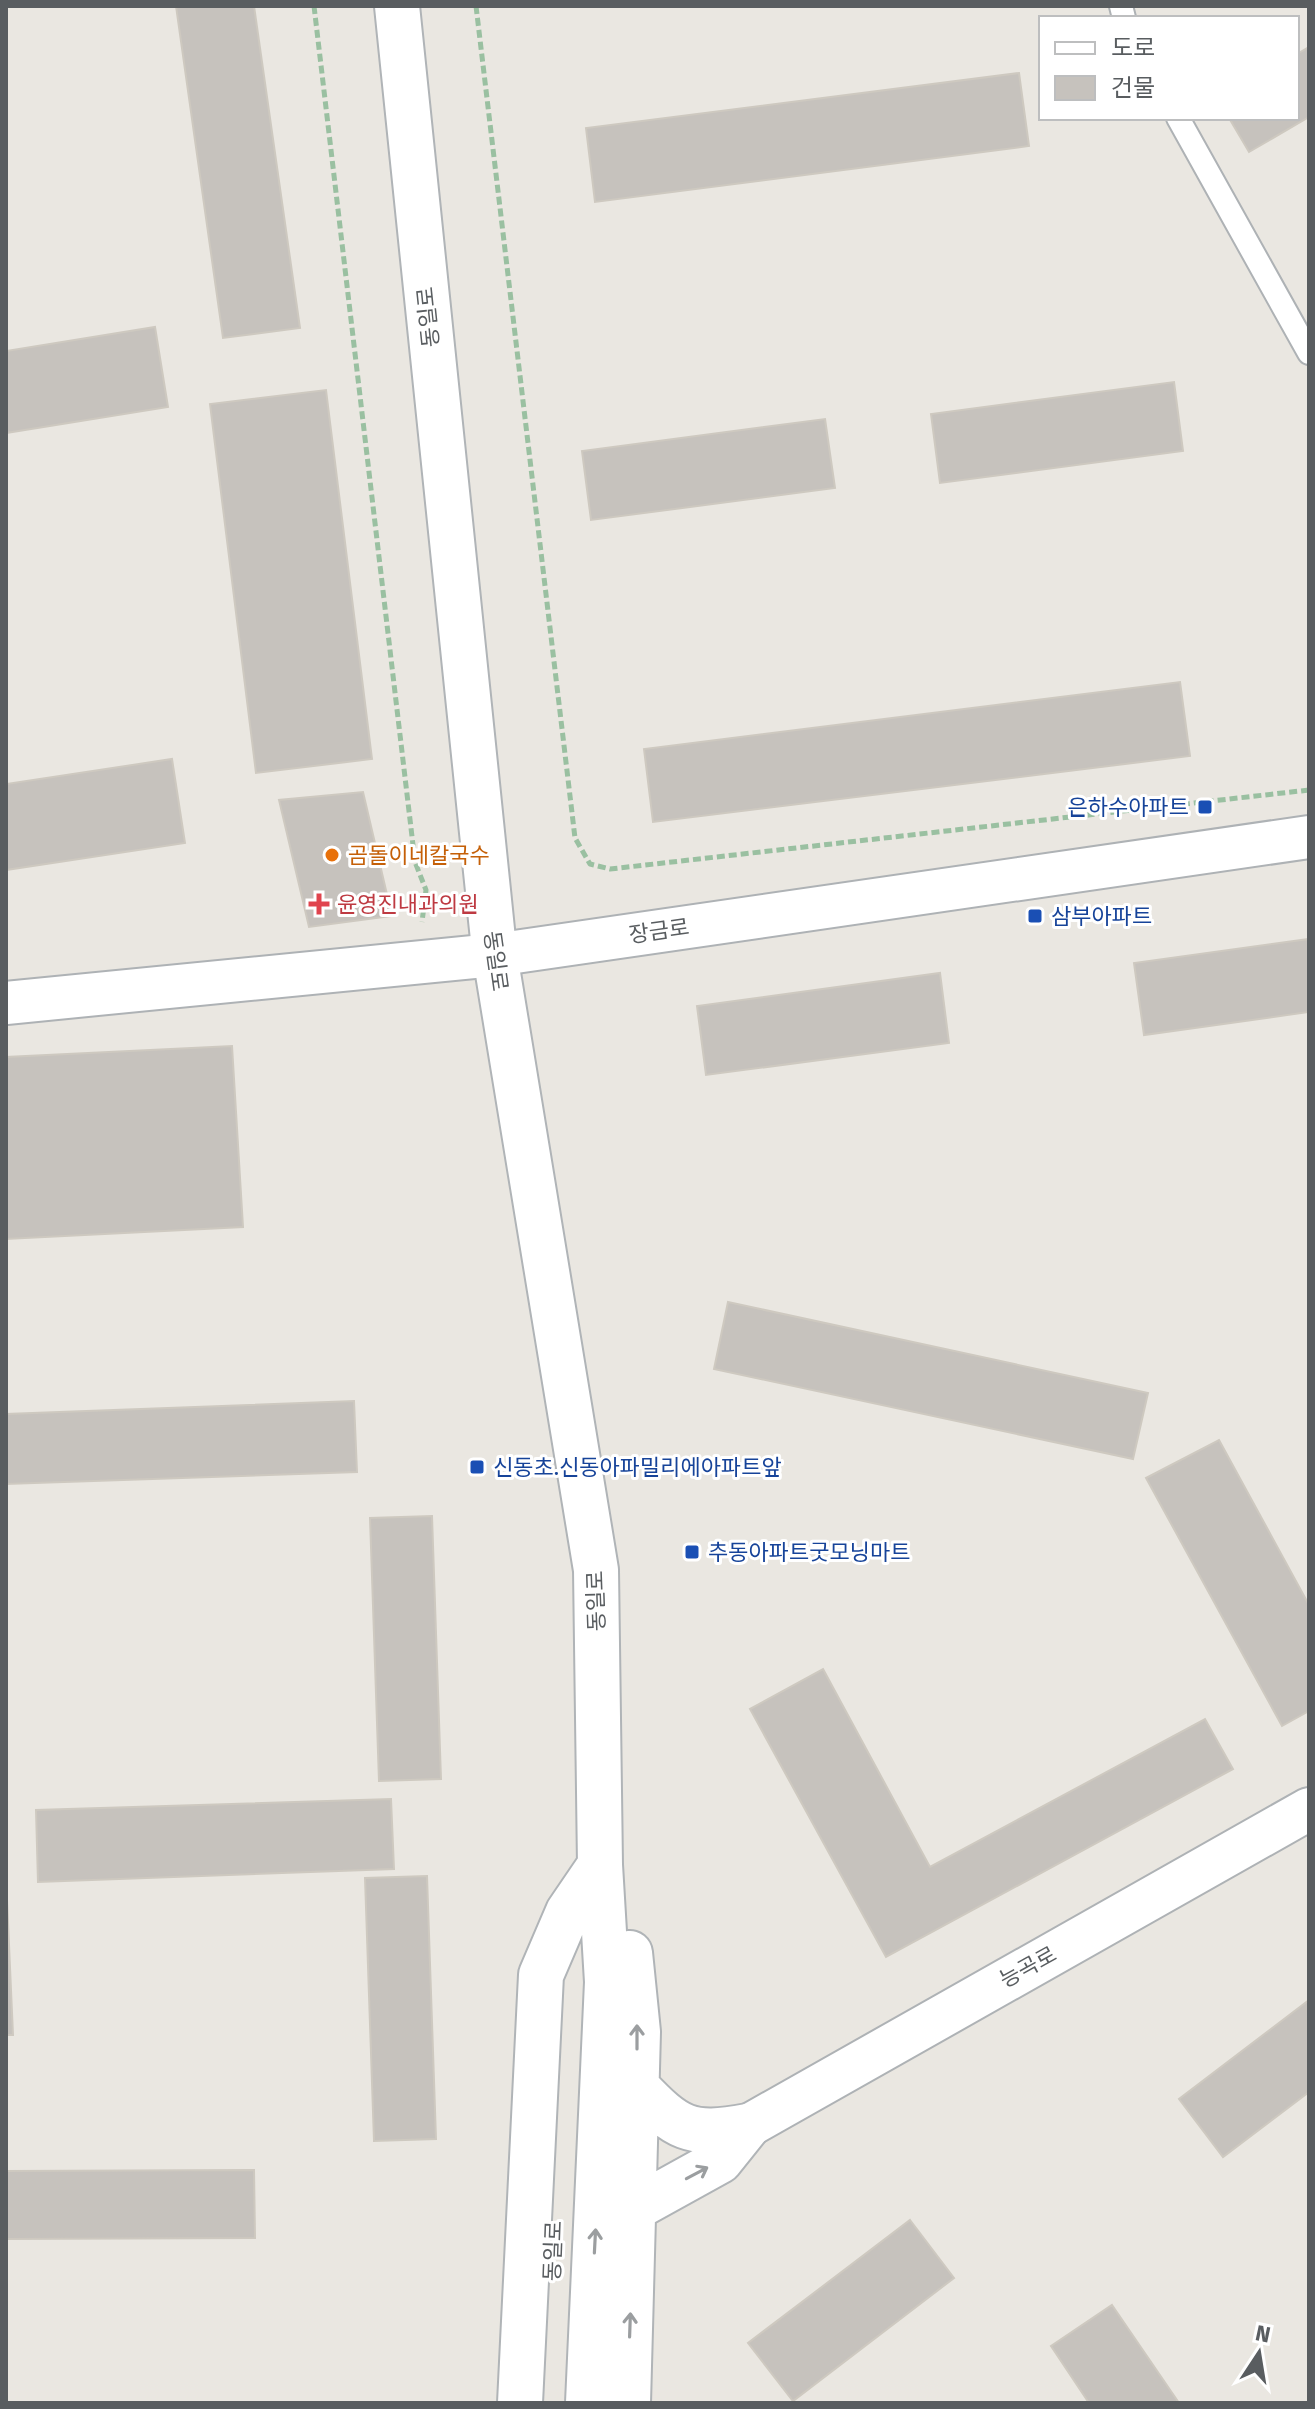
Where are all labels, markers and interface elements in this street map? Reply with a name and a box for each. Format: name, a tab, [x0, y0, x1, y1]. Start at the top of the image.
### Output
legend	[1039, 16, 1299, 120]
text: 도로	[1111, 34, 1155, 62]
text: 건물	[1111, 74, 1155, 102]
street label: 동일로	[411, 285, 445, 349]
place label: 은하수아파트	[1068, 794, 1189, 821]
marker: 은하수아파트	[1196, 798, 1214, 816]
place label: 곰돌이네칼국수	[348, 842, 490, 869]
marker: 곰돌이네칼국수	[323, 846, 341, 864]
place label: 윤영진내과의원	[337, 891, 479, 918]
marker: 윤영진내과의원	[308, 893, 330, 915]
place label: 삼부아파트	[1051, 903, 1152, 930]
marker: 삼부아파트	[1026, 907, 1044, 925]
street label: 장금로	[627, 913, 691, 949]
street label: 동일로	[478, 929, 514, 993]
place label: 신동초.신동아파밀리에아파트앞	[493, 1454, 782, 1481]
marker: 신동초.신동아파밀리에아파트앞	[468, 1458, 486, 1476]
place label: 추동아파트굿모닝마트	[708, 1539, 910, 1566]
marker: 추동아파트굿모닝마트	[683, 1543, 701, 1561]
street label: 동일로	[581, 1570, 611, 1632]
street label: 능곡로	[995, 1940, 1061, 1994]
one-way arrow	[629, 2024, 645, 2051]
one-way arrow	[685, 2165, 708, 2181]
street label: 동일로	[538, 2220, 568, 2282]
one-way arrow	[588, 2228, 603, 2255]
one-way arrow	[623, 2312, 638, 2339]
north arrow	[1219, 2313, 1299, 2393]
text: N	[1253, 2319, 1273, 2349]

